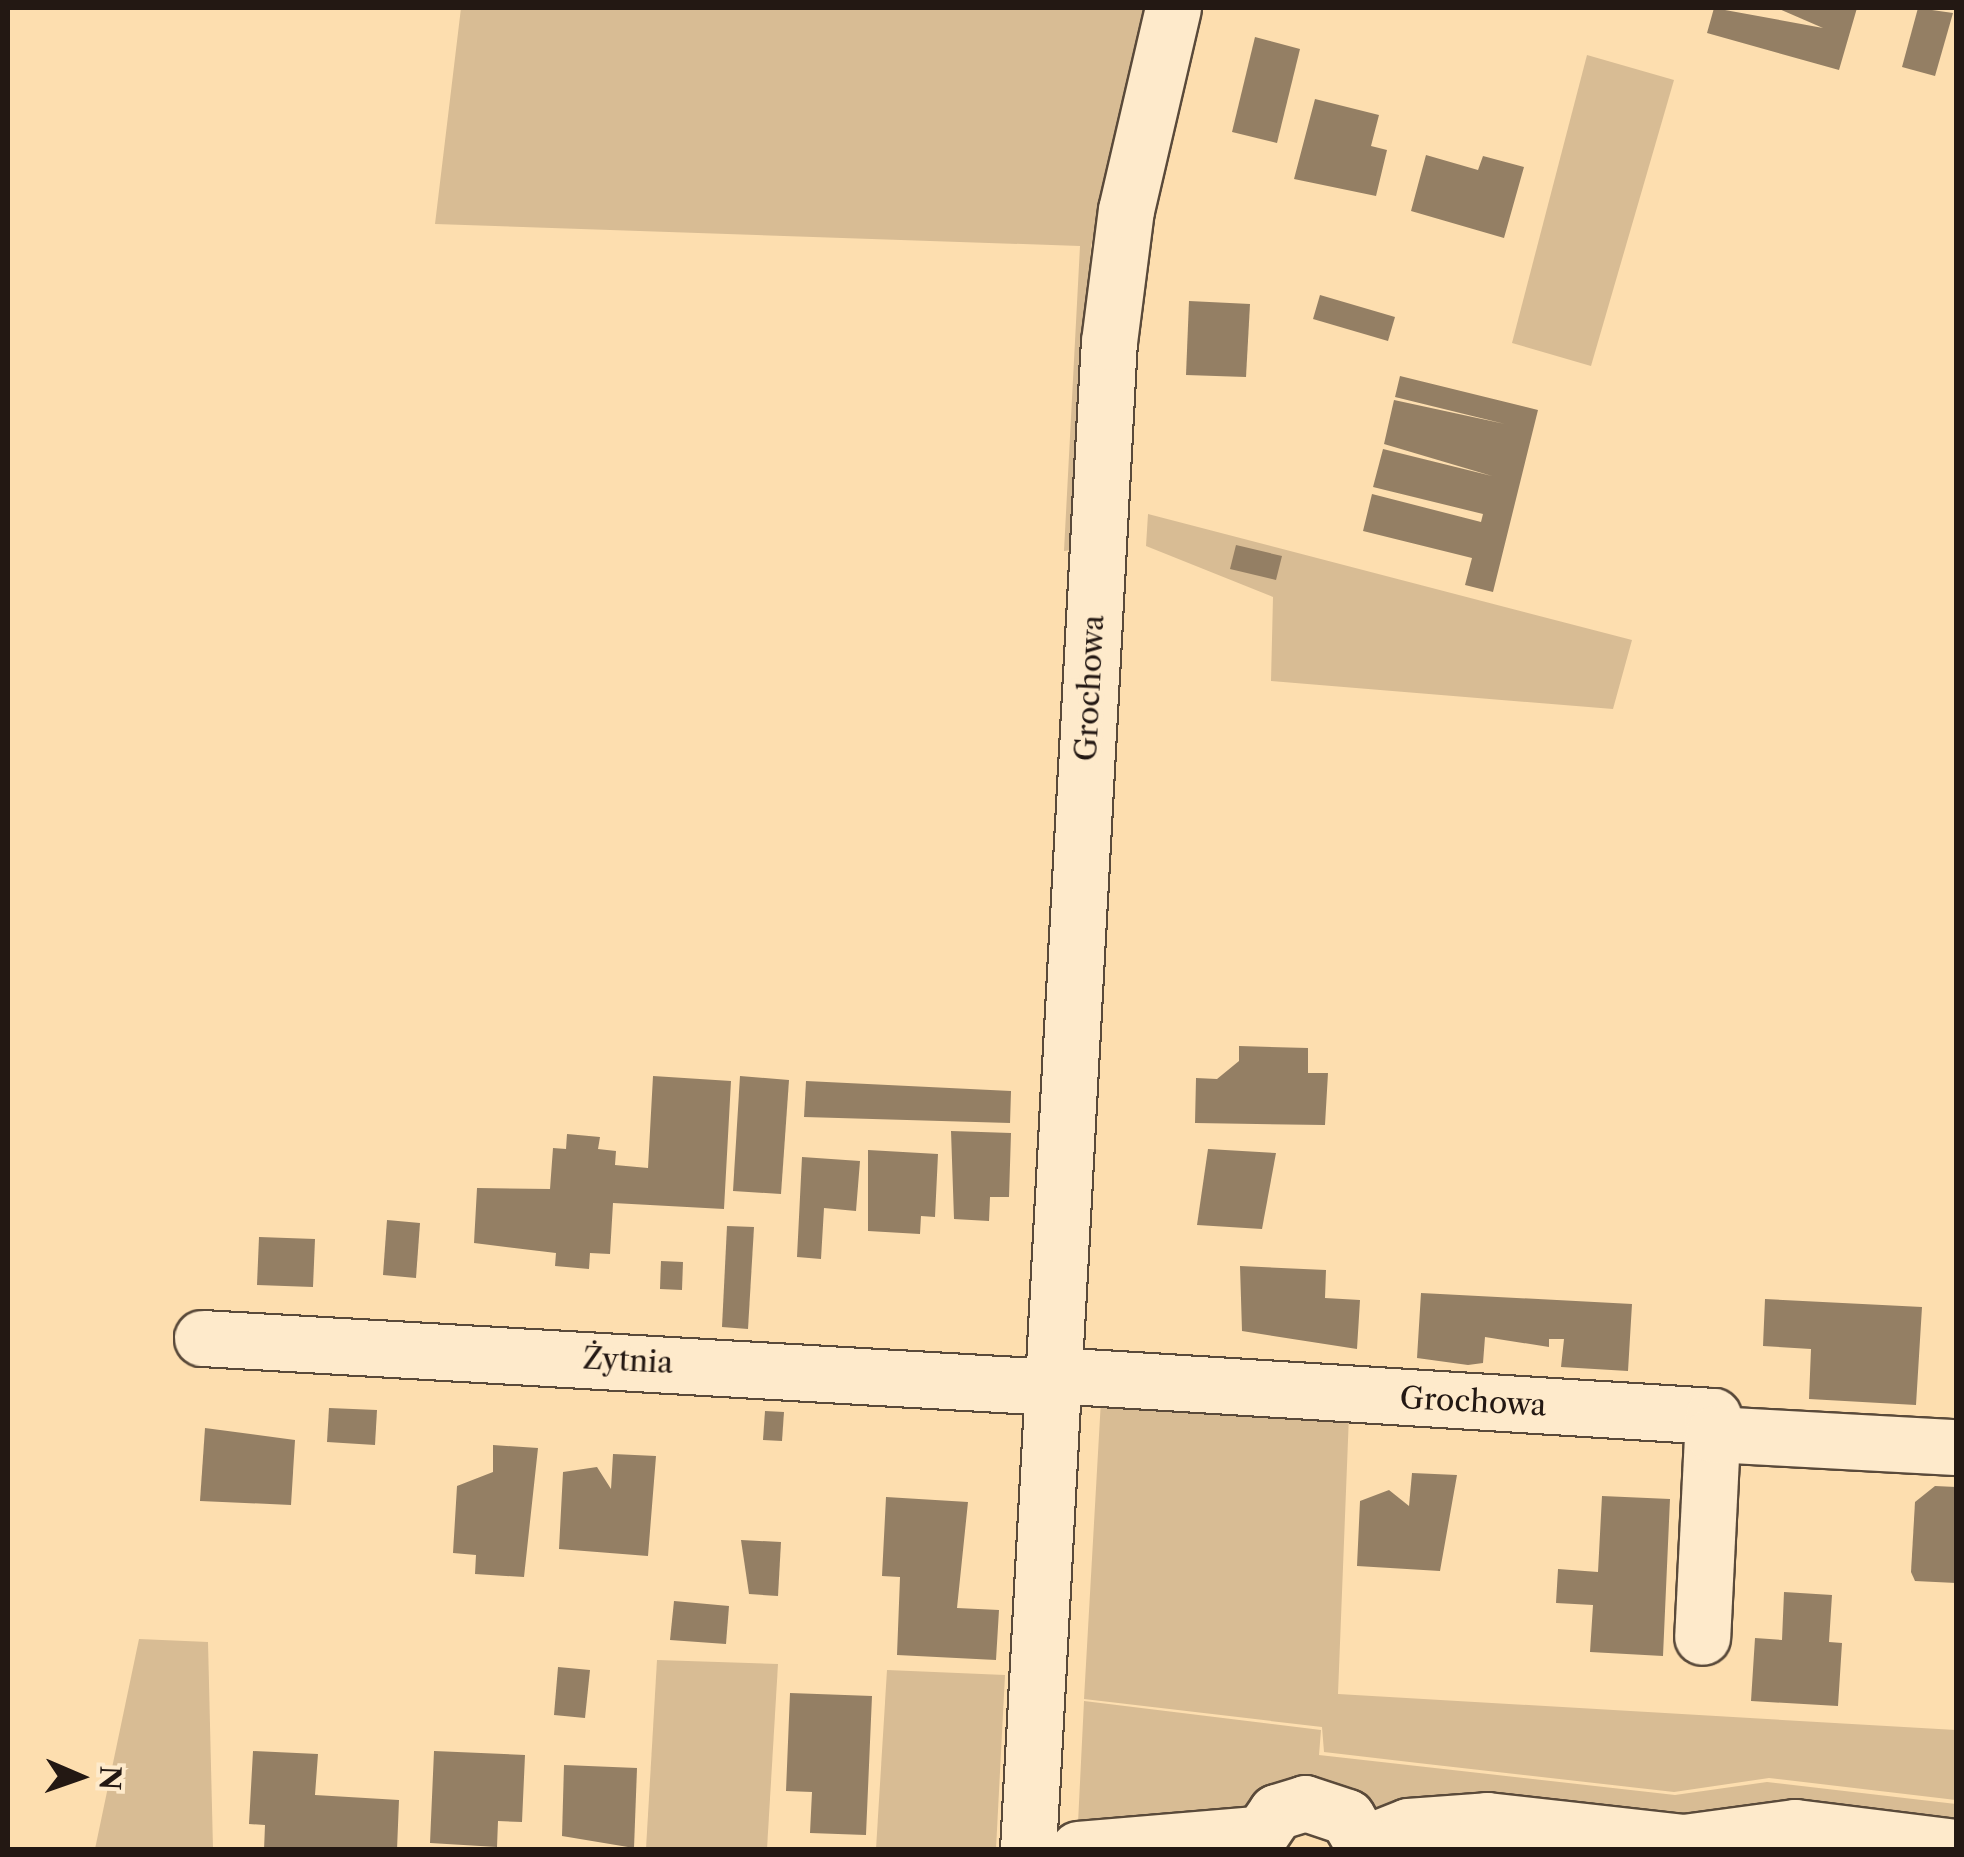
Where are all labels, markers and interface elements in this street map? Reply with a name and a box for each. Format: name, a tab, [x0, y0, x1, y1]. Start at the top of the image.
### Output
street label: Grochowa	[1068, 614, 1112, 762]
street label: Żytnia	[582, 1341, 674, 1381]
street label: Grochowa	[1399, 1380, 1547, 1424]
north arrow	[30, 1727, 130, 1827]
text: N	[93, 1765, 127, 1791]

